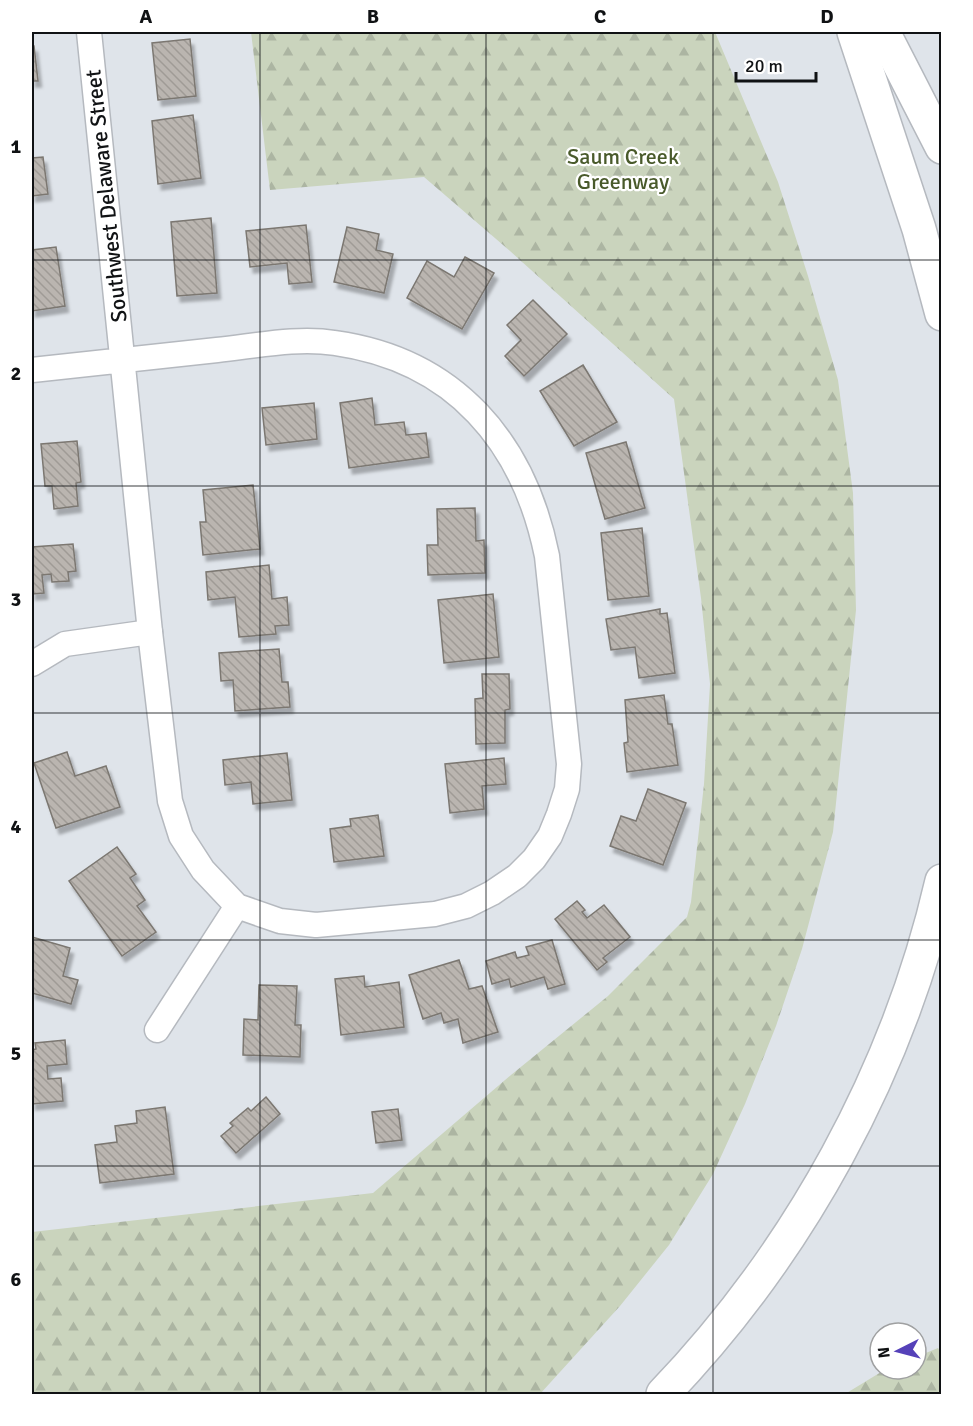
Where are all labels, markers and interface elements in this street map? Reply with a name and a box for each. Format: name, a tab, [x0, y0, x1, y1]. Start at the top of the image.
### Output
text: A	[140, 4, 153, 29]
text: B	[367, 4, 379, 29]
text: C	[594, 4, 606, 29]
text: D	[820, 4, 834, 29]
scale bar	[736, 45, 816, 83]
text: 20 m	[745, 55, 783, 77]
street label: Southwest Delaware Street	[79, 68, 133, 324]
text: 1	[11, 134, 22, 159]
park label: Saum Creek Greenway	[567, 143, 679, 195]
text: 2	[11, 361, 21, 386]
text: 3	[11, 587, 21, 612]
text: 4	[11, 814, 22, 839]
text: 5	[11, 1041, 21, 1066]
text: 6	[11, 1267, 22, 1292]
north arrow	[868, 1321, 928, 1381]
text: N	[874, 1346, 895, 1359]

